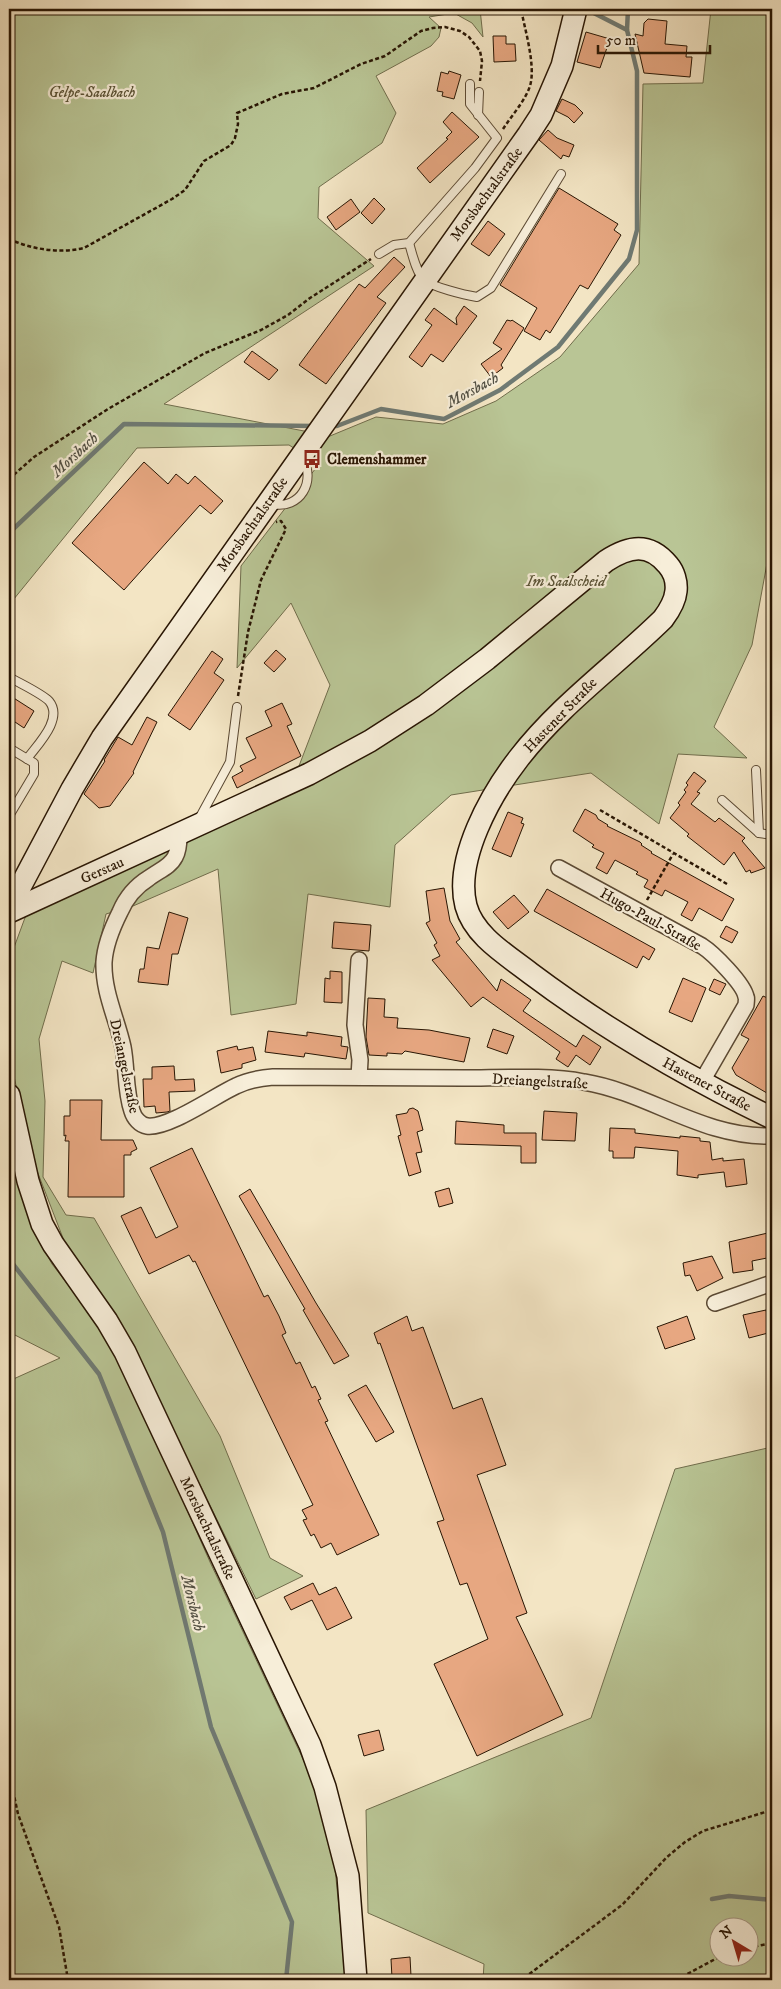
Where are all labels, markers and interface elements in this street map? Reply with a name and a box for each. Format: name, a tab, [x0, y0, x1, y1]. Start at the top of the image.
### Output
scale bar	[598, 22, 711, 54]
text: 50 m	[606, 31, 636, 50]
park label: Gelpe-Saalbach	[49, 83, 136, 102]
street label: Morsbachtalstraße	[446, 144, 527, 245]
water label: Morsbach	[442, 367, 502, 413]
water label: Morsbach	[46, 428, 102, 482]
bus stop icon: Clemenshammer	[301, 448, 323, 470]
place label: Clemenshammer	[327, 450, 427, 469]
street label: Morsbachtalstraße	[213, 473, 292, 575]
park label: Im Saalscheid	[526, 572, 608, 591]
street label: Hastener Straße	[520, 674, 601, 757]
street label: Gerstau	[77, 852, 127, 888]
street label: Hugo-Paul-Straße	[597, 884, 705, 955]
street label: Dreiangelstraße	[105, 1017, 144, 1115]
street label: Hastener Straße	[659, 1053, 754, 1116]
street label: Dreiangelstraße	[491, 1069, 588, 1094]
street label: Morsbachtalstraße	[175, 1474, 240, 1583]
water label: Morsbach	[176, 1572, 210, 1633]
north arrow	[708, 1916, 758, 1966]
text: N	[717, 1922, 737, 1943]

